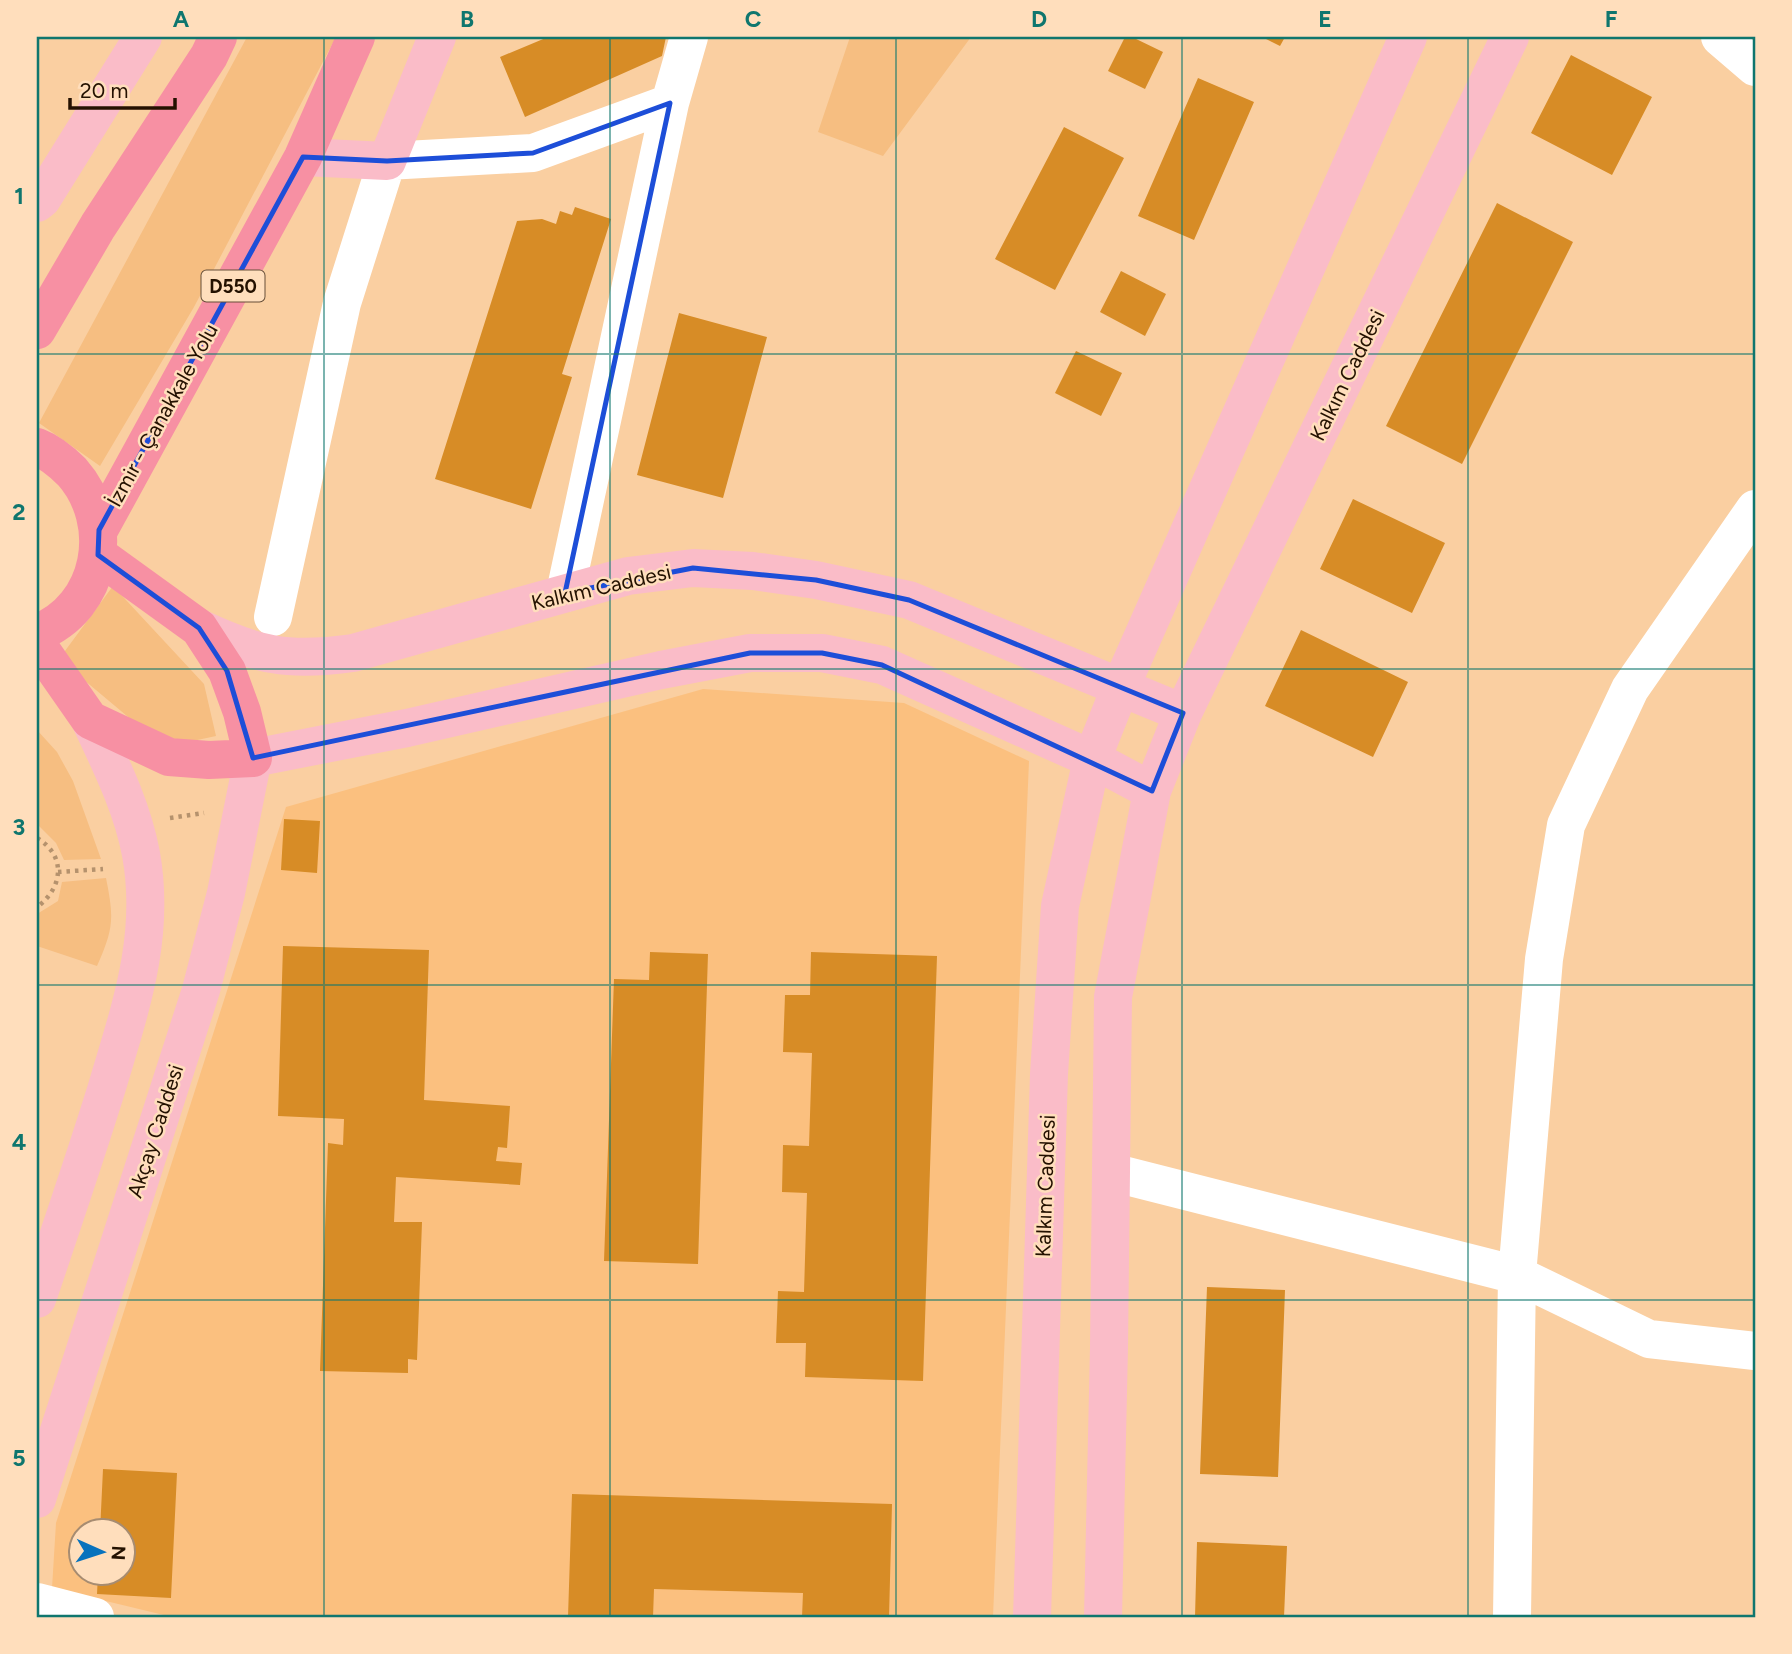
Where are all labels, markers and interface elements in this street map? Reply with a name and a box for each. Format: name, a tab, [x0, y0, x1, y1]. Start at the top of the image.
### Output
text: A	[173, 5, 190, 33]
text: B	[460, 5, 474, 33]
text: C	[745, 5, 762, 33]
text: D	[1031, 5, 1047, 33]
text: E	[1318, 5, 1332, 33]
text: F	[1605, 5, 1618, 33]
scale bar	[70, 66, 175, 110]
text: 20 m	[80, 78, 128, 103]
text: 1	[14, 182, 24, 210]
road number: D550	[202, 270, 264, 302]
street label: Kalkım Caddesi	[1304, 305, 1390, 445]
street label: İzmir - Çanakkale Yolu	[101, 319, 223, 511]
text: 2	[12, 498, 26, 526]
street label: Kalkım Caddesi	[529, 559, 673, 615]
text: 3	[13, 813, 25, 841]
street label: Akçay Caddesi	[122, 1061, 188, 1201]
street label: Kalkım Caddesi	[1030, 1114, 1060, 1258]
text: 4	[12, 1128, 26, 1156]
text: 5	[12, 1444, 26, 1472]
north arrow	[66, 1518, 136, 1588]
text: N	[107, 1545, 130, 1561]

